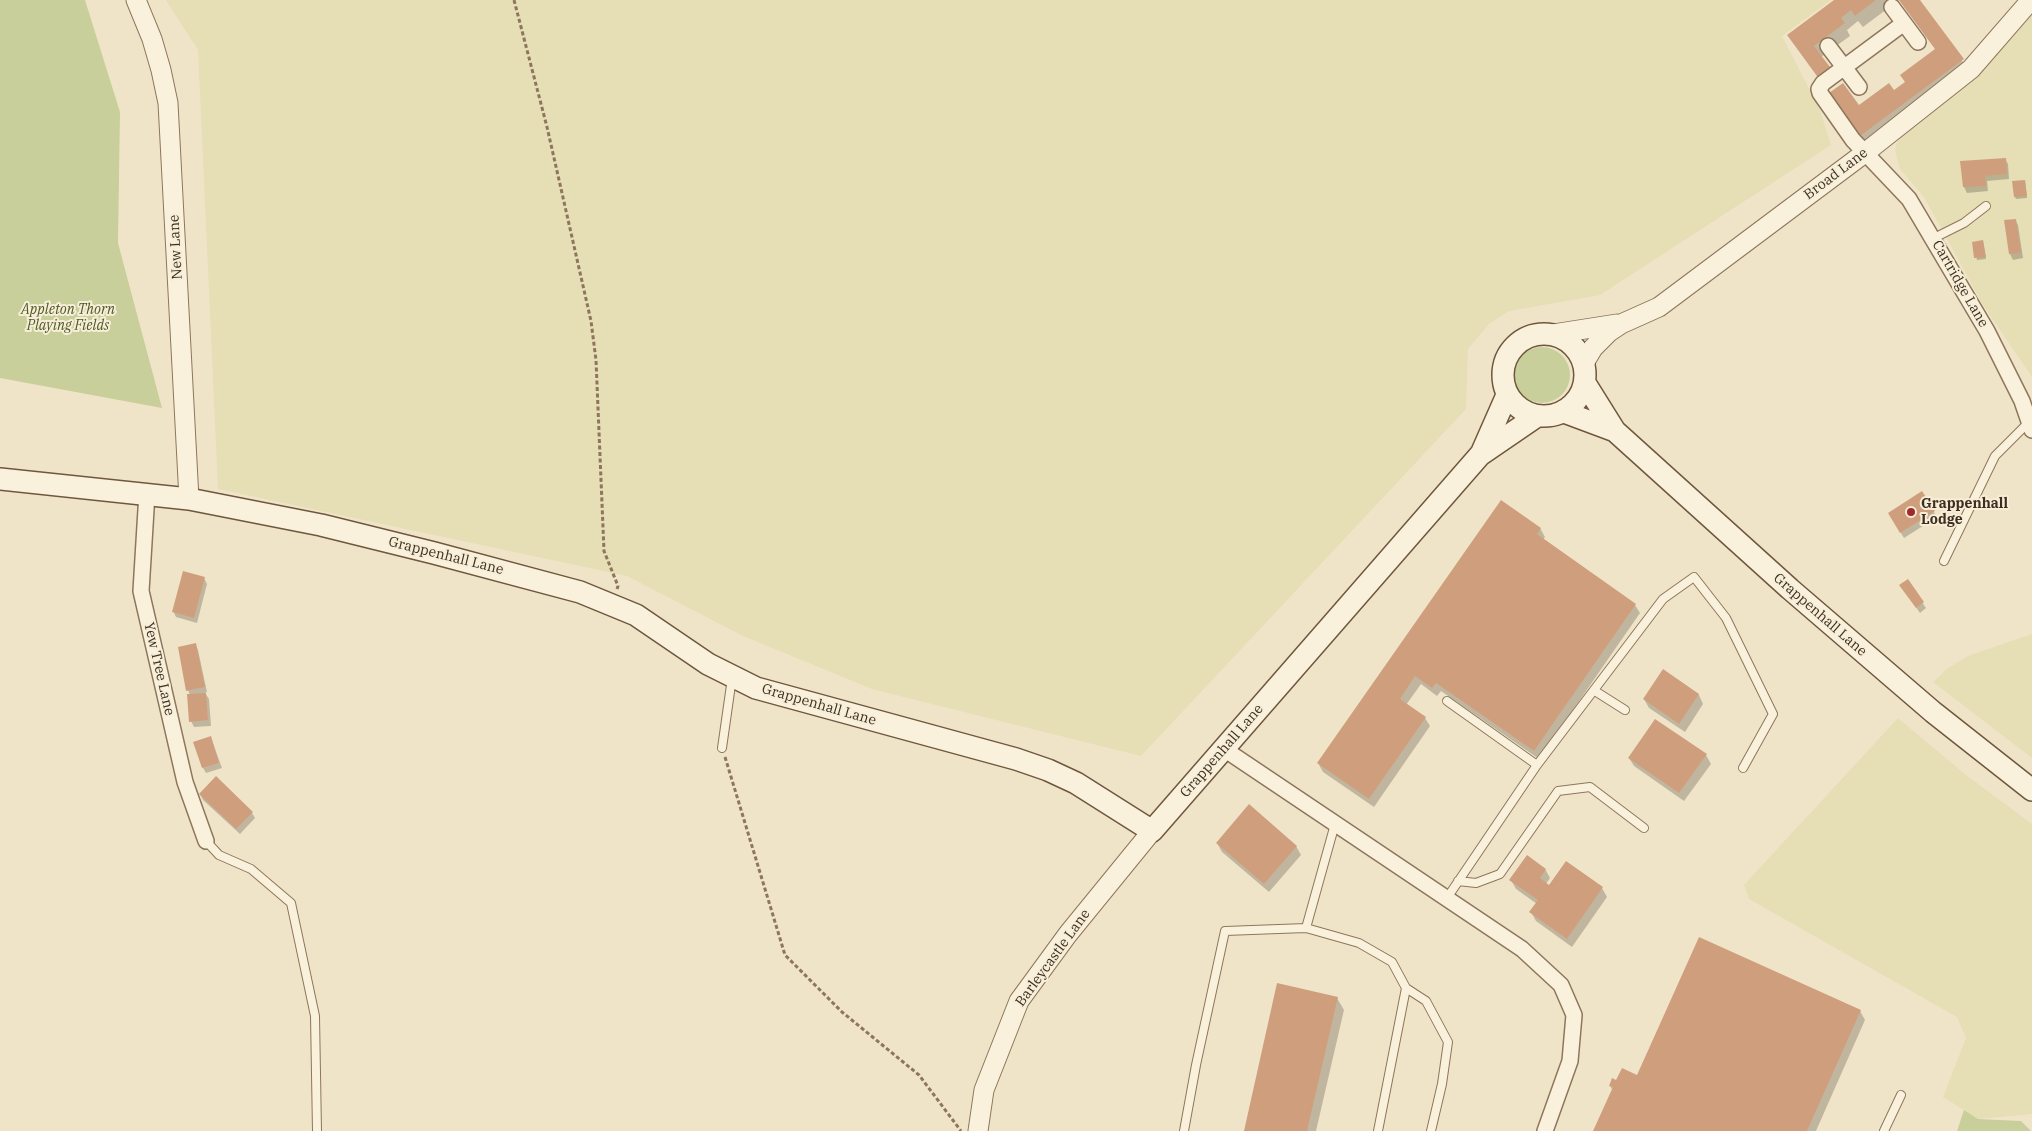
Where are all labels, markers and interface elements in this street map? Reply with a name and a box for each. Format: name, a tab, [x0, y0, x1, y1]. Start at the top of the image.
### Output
street label: Broad Lane	[1801, 145, 1871, 203]
street label: New Lane	[166, 214, 186, 280]
street label: Cartridge Lane	[1928, 237, 1992, 331]
park label: Appleton Thorn Playing Fields	[21, 302, 115, 334]
place label: Grappenhall Lodge	[1921, 496, 2008, 528]
marker: Grappenhall Lodge	[1905, 506, 1917, 518]
street label: Grappenhall Lane	[387, 534, 505, 578]
street label: Grappenhall Lane	[1770, 570, 1870, 660]
street label: Yew Tree Lane	[140, 621, 178, 717]
street label: Grappenhall Lane	[760, 681, 878, 729]
street label: Grappenhall Lane	[1177, 701, 1267, 801]
street label: Barleycastle Lane	[1012, 906, 1094, 1010]

